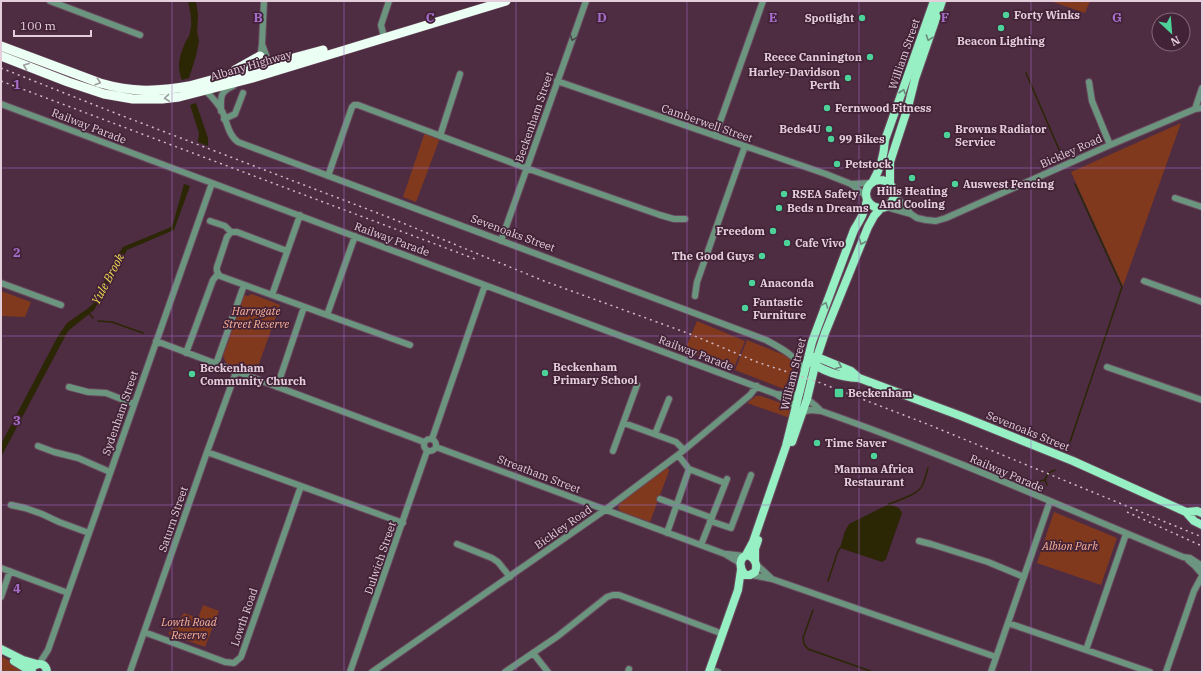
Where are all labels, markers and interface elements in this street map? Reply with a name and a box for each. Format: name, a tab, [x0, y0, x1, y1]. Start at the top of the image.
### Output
place label: Forty Winks	[1014, 8, 1080, 22]
text: B	[253, 9, 263, 26]
text: C	[426, 9, 435, 26]
text: D	[597, 9, 607, 26]
text: E	[769, 9, 777, 26]
text: F	[941, 9, 949, 26]
text: G	[1112, 9, 1122, 26]
marker: Forty Winks	[1001, 10, 1011, 20]
place label: Spotlight	[805, 11, 854, 25]
scale bar	[14, 12, 91, 38]
north arrow	[1151, 12, 1191, 52]
marker: Spotlight	[857, 13, 867, 23]
street label: William Street	[885, 17, 923, 91]
text: 100 m	[20, 18, 56, 33]
marker: Beacon Lighting	[996, 23, 1006, 33]
text: N	[1168, 33, 1182, 49]
one-way arrow	[569, 34, 577, 41]
one-way arrow	[925, 34, 934, 41]
place label: Beacon Lighting	[957, 34, 1046, 48]
street label: Albany Highway	[209, 47, 293, 83]
place label: Reece Cannington	[764, 50, 862, 64]
marker: Reece Cannington	[865, 52, 875, 62]
one-way arrow	[23, 62, 30, 70]
place label: Harley-Davidson Perth	[749, 65, 840, 92]
street label: Beckenham Street	[512, 70, 556, 164]
marker: Harley-Davidson Perth	[843, 73, 853, 83]
text: 1	[13, 76, 21, 93]
one-way arrow	[95, 78, 102, 86]
one-way arrow	[898, 88, 907, 95]
one-way arrow	[164, 94, 170, 103]
street label: Camberwell Street	[659, 101, 755, 145]
place label: Fernwood Fitness	[835, 101, 932, 115]
marker: Fernwood Fitness	[822, 103, 832, 113]
street label: Railway Parade	[50, 105, 129, 147]
place label: Beds4U	[779, 122, 822, 136]
place label: Browns Radiator Service	[955, 122, 1047, 149]
marker: Beds4U	[824, 124, 834, 134]
marker: Browns Radiator Service	[942, 130, 952, 140]
street label: Bickley Road	[1038, 131, 1105, 171]
place label: 99 Bikes	[839, 132, 885, 146]
marker: 99 Bikes	[826, 134, 836, 144]
place label: Petstock	[845, 157, 892, 171]
marker: Petstock	[832, 159, 842, 169]
marker: Hills Heating And Cooling	[907, 173, 917, 183]
place label: Auswest Fencing	[963, 177, 1055, 191]
marker: Auswest Fencing	[950, 179, 960, 189]
place label: Hills Heating And Cooling	[876, 184, 948, 211]
place label: RSEA Safety	[792, 187, 859, 201]
marker: RSEA Safety	[779, 189, 789, 199]
place label: Beds n Dreams	[787, 201, 869, 215]
marker: Beds n Dreams	[774, 203, 784, 213]
street label: Sevenoaks Street	[469, 211, 557, 255]
street label: Railway Parade	[352, 219, 432, 259]
place label: Freedom	[716, 224, 765, 238]
marker: Freedom	[768, 226, 778, 236]
place label: Cafe Vivo	[795, 236, 845, 250]
marker: Cafe Vivo	[782, 238, 792, 248]
one-way arrow	[858, 238, 866, 245]
text: 2	[13, 244, 21, 261]
place label: The Good Guys	[672, 249, 754, 263]
water label: Yule Brook	[88, 250, 128, 307]
marker: The Good Guys	[757, 251, 767, 261]
place label: Anaconda	[760, 276, 814, 290]
marker: Anaconda	[747, 278, 757, 288]
place label: Fantastic Furniture	[753, 295, 806, 322]
one-way arrow	[821, 302, 829, 309]
marker: Fantastic Furniture	[740, 303, 750, 313]
park label: Harrogate Street Reserve	[222, 304, 289, 331]
street label: Railway Parade	[657, 332, 736, 374]
street label: William Street	[777, 336, 809, 412]
place label: Beckenham Primary School	[553, 360, 638, 387]
place label: Beckenham Community Church	[200, 361, 306, 388]
one-way arrow	[834, 361, 842, 369]
marker: Beckenham Primary School	[540, 368, 550, 378]
street label: Sydenham Street	[99, 369, 141, 457]
marker: Beckenham Community Church	[187, 369, 197, 379]
place label: Beckenham	[848, 386, 912, 400]
marker: Beckenham	[833, 387, 845, 399]
street label: Sevenoaks Street	[984, 408, 1072, 454]
text: 3	[13, 412, 21, 429]
place label: Time Saver	[825, 436, 887, 450]
marker: Time Saver	[812, 438, 822, 448]
marker: Mamma Africa Restaurant	[869, 451, 879, 461]
street label: Railway Parade	[968, 451, 1046, 495]
street label: Streatham Street	[496, 452, 583, 496]
place label: Mamma Africa Restaurant	[834, 462, 914, 489]
street label: Saturn Street	[155, 484, 191, 554]
street label: Bickley Road	[532, 502, 595, 552]
street label: Dulwich Street	[361, 520, 399, 596]
park label: Albion Park	[1041, 539, 1098, 553]
text: 4	[13, 580, 21, 597]
street label: Lowth Road	[227, 586, 261, 648]
park label: Lowth Road Reserve	[160, 615, 218, 642]

